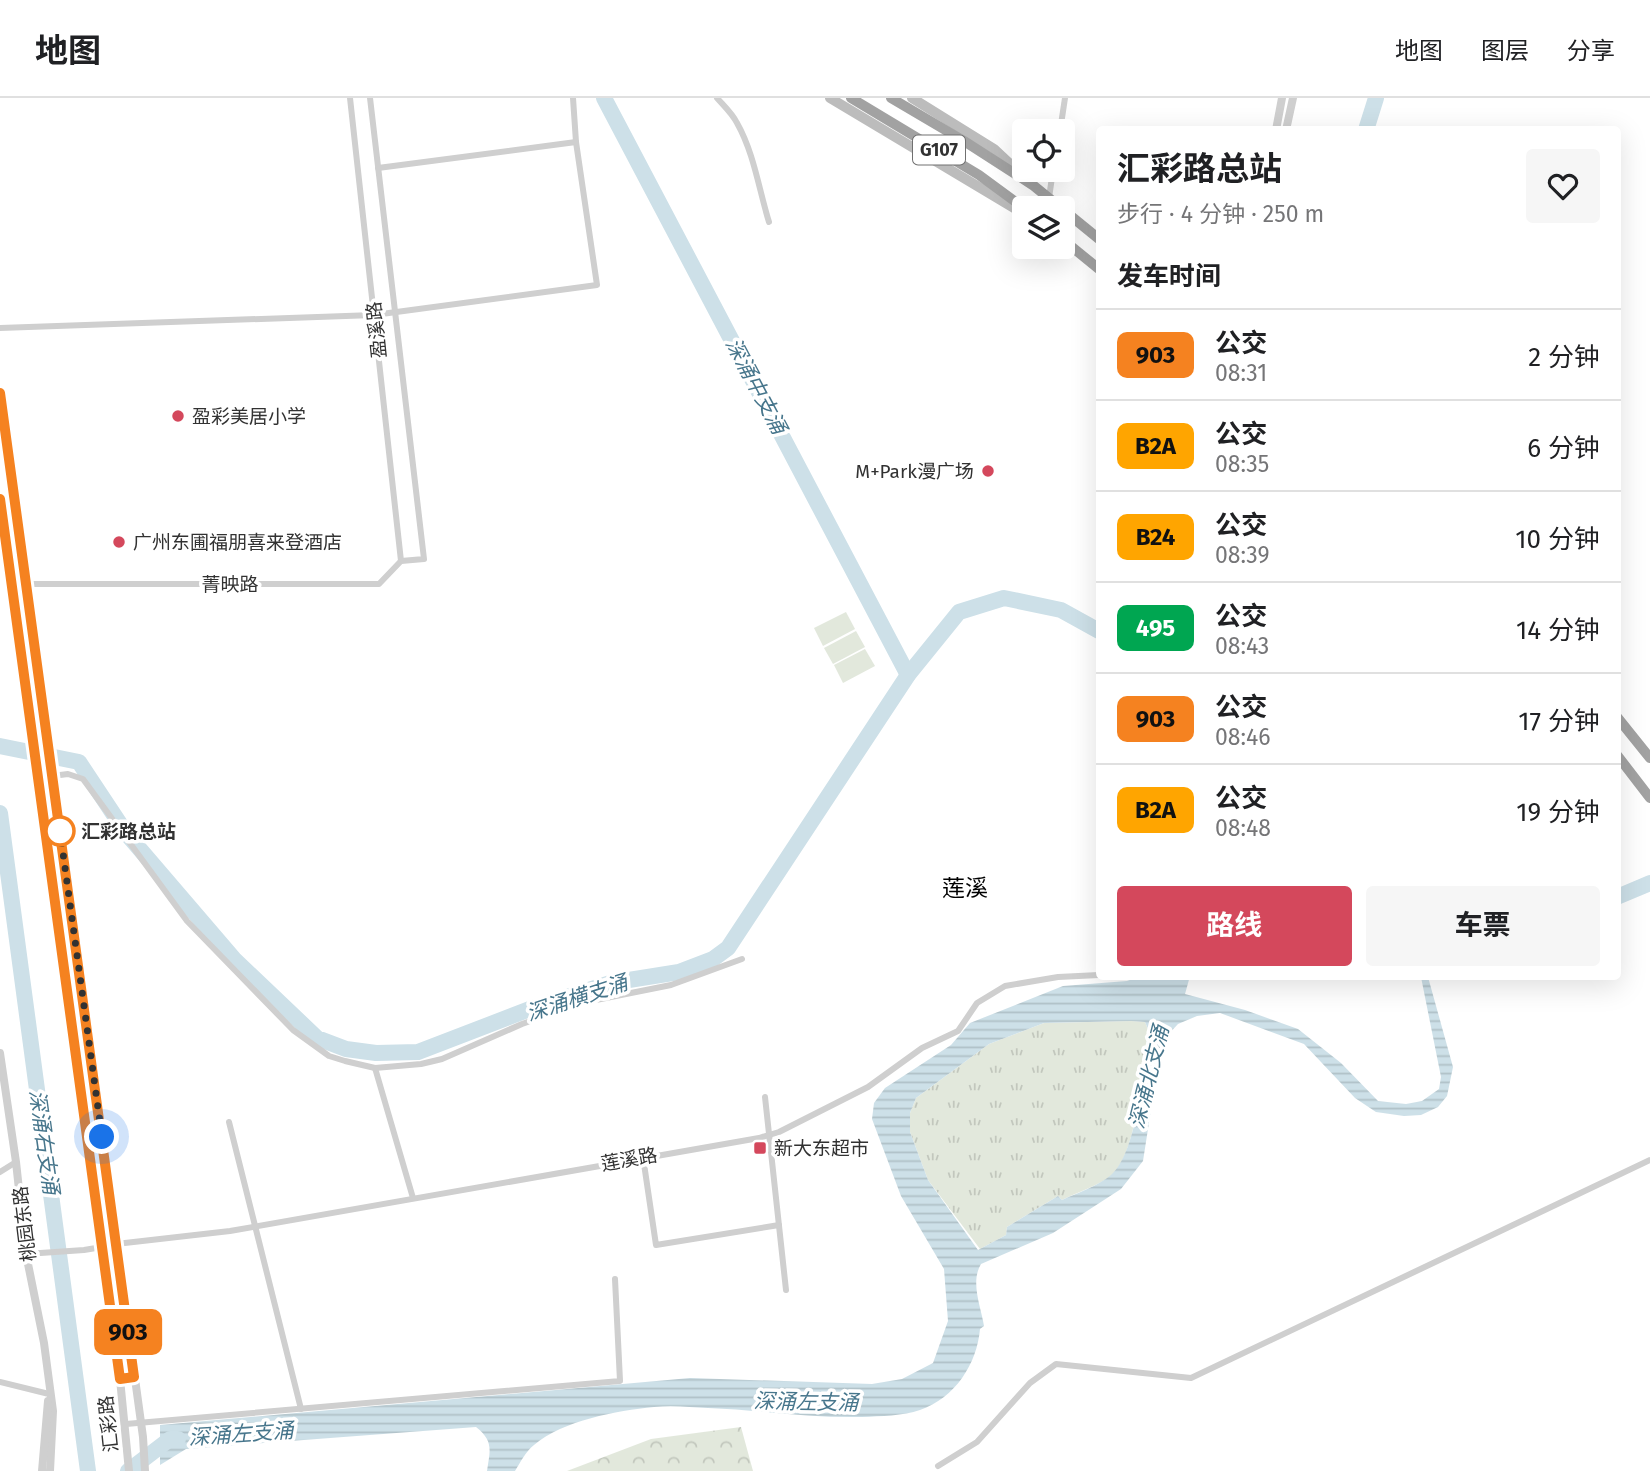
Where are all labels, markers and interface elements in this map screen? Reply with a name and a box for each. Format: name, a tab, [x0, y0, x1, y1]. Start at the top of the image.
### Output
text: 地图	[35, 31, 101, 71]
text: 地图	[1395, 37, 1443, 65]
text: 图层	[1481, 37, 1529, 65]
text: 分享	[1567, 37, 1615, 65]
map controls	[1012, 119, 1075, 259]
button: locate	[1012, 119, 1075, 182]
road number: G107	[913, 136, 965, 164]
text: 汇彩路总站	[1117, 149, 1282, 189]
button: heart	[1526, 149, 1600, 223]
button: layers	[1012, 196, 1075, 259]
text: 步行 · 4 分钟 · 250 m	[1117, 200, 1324, 228]
text: 发车时间	[1117, 261, 1221, 292]
street label: 盈溪路	[362, 300, 391, 360]
text: 公交	[1215, 328, 1267, 359]
water label: 深涌中支涌	[720, 334, 793, 440]
text: 903	[1136, 341, 1175, 369]
text: 2 分钟	[1528, 342, 1600, 373]
text: 08:31	[1215, 359, 1267, 387]
place label: 盈彩美居小学	[192, 405, 306, 428]
marker: 盈彩美居小学	[170, 408, 186, 424]
text: 公交	[1215, 419, 1267, 450]
text: B2A	[1135, 432, 1176, 460]
text: 6 分钟	[1527, 433, 1600, 464]
text: 08:35	[1215, 450, 1269, 478]
place label: M+Park漫广场	[855, 460, 974, 483]
marker: M+Park漫广场	[980, 463, 996, 479]
text: 公交	[1215, 510, 1267, 541]
text: B24	[1136, 523, 1175, 551]
text: 10 分钟	[1515, 524, 1600, 555]
place label: 广州东圃福朋喜来登酒店	[133, 531, 342, 554]
marker: 广州东圃福朋喜来登酒店	[111, 534, 127, 550]
text: 08:39	[1215, 541, 1270, 569]
street label: 菁映路	[201, 573, 259, 596]
text: 公交	[1215, 601, 1267, 632]
text: 495	[1136, 614, 1175, 642]
text: 14 分钟	[1516, 615, 1600, 646]
text: 08:43	[1215, 632, 1269, 660]
text: 公交	[1215, 692, 1267, 723]
text: 903	[1136, 705, 1175, 733]
text: 17 分钟	[1518, 706, 1600, 737]
text: 08:46	[1215, 723, 1270, 751]
text: 公交	[1215, 783, 1267, 814]
text: B2A	[1135, 796, 1176, 824]
text: 19 分钟	[1516, 797, 1600, 828]
text: 08:48	[1215, 814, 1271, 842]
marker: 汇彩路总站	[45, 816, 75, 846]
place label: 汇彩路总站	[81, 820, 176, 843]
district label: 莲溪	[942, 874, 988, 902]
button: 路线	[1117, 886, 1352, 966]
button: 车票	[1366, 886, 1600, 966]
water label: 深涌横支涌	[523, 969, 633, 1027]
water label: 深涌北支涌	[1124, 1021, 1175, 1131]
water label: 深涌右支涌	[24, 1088, 64, 1198]
your location	[84, 1119, 119, 1154]
place label: 新大东超市	[774, 1137, 869, 1160]
marker: 新大东超市	[752, 1140, 768, 1156]
street label: 莲溪路	[599, 1143, 659, 1176]
street label: 桃园东路	[8, 1185, 41, 1263]
line badge: 903	[88, 1309, 168, 1355]
text: 903	[108, 1318, 148, 1346]
water label: 深涌左支涌	[753, 1388, 861, 1416]
street label: 汇彩路	[94, 1394, 123, 1454]
water label: 深涌左支涌	[188, 1417, 296, 1451]

